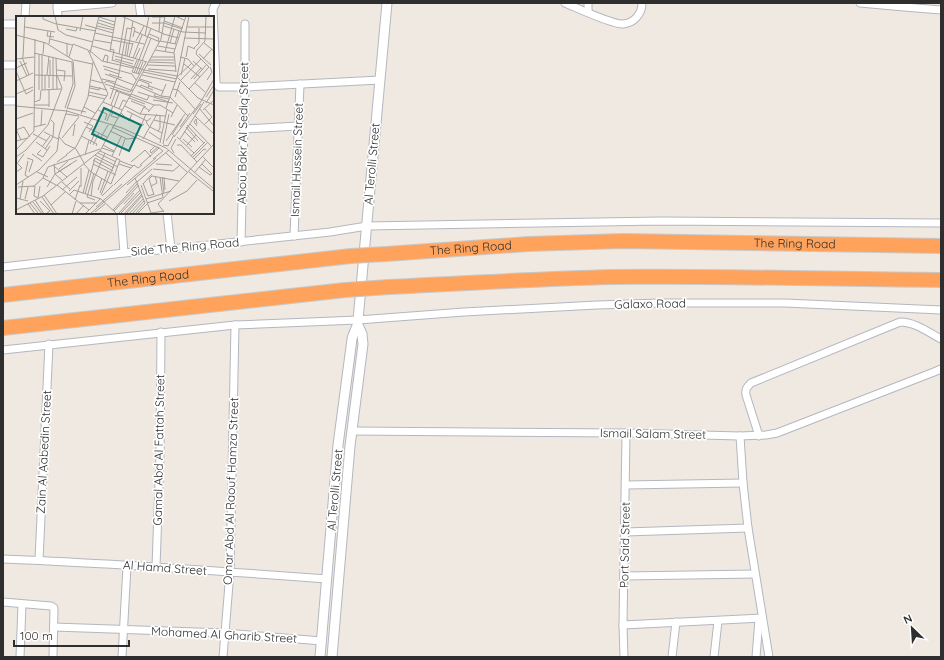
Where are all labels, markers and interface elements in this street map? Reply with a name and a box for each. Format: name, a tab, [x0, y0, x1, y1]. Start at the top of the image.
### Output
inset map	[16, 16, 214, 214]
street label: Abou Bakr Al Sediq Street	[234, 62, 251, 204]
street label: Ismail Hussein Street	[287, 102, 306, 217]
street label: Al Terolli Street	[360, 122, 383, 206]
street label: Side The Ring Road	[130, 234, 240, 259]
street label: The Ring Road	[753, 235, 836, 251]
street label: The Ring Road	[429, 237, 512, 258]
street label: The Ring Road	[106, 266, 190, 290]
street label: Galaxo Road	[614, 295, 686, 312]
street label: Gamal Abd Al Fattah Street	[150, 374, 167, 526]
street label: Zain Al Aabedin Street	[33, 390, 54, 514]
street label: Omar Abd Al Raouf Hamza Street	[220, 397, 241, 585]
street label: Ismail Salam Street	[600, 425, 706, 442]
street label: Al Terolli Street	[323, 448, 346, 532]
street label: Port Said Street	[616, 502, 633, 588]
street label: Al Hamd Street	[123, 557, 207, 578]
north arrow	[892, 608, 932, 648]
text: N	[901, 611, 914, 627]
scale bar	[14, 622, 129, 648]
street label: Mohamed Al Gharib Street	[151, 623, 297, 646]
text: 100 m	[20, 628, 53, 643]

